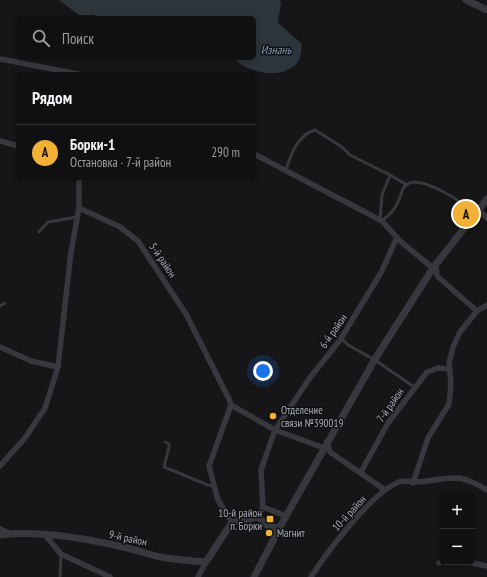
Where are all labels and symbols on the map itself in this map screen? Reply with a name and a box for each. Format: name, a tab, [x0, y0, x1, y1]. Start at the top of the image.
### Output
water label: Изнань	[261, 42, 292, 57]
pin: A	[453, 199, 479, 229]
street label: 5-й район	[146, 240, 180, 280]
street label: 6-й район	[316, 311, 350, 351]
your location	[253, 361, 273, 381]
street label: 7-й район	[373, 385, 407, 425]
place label: Отделение связи №390019	[281, 403, 343, 430]
marker: Отделение связи №390019	[268, 411, 278, 421]
street label: 10-й район	[329, 492, 369, 534]
place label: 10-й район п. Борки	[218, 506, 262, 533]
marker: 10-й район п. Борки	[265, 514, 275, 524]
place label: Магнит	[277, 526, 305, 540]
street label: 9-й район	[108, 527, 149, 549]
marker: Магнит	[264, 528, 274, 538]

